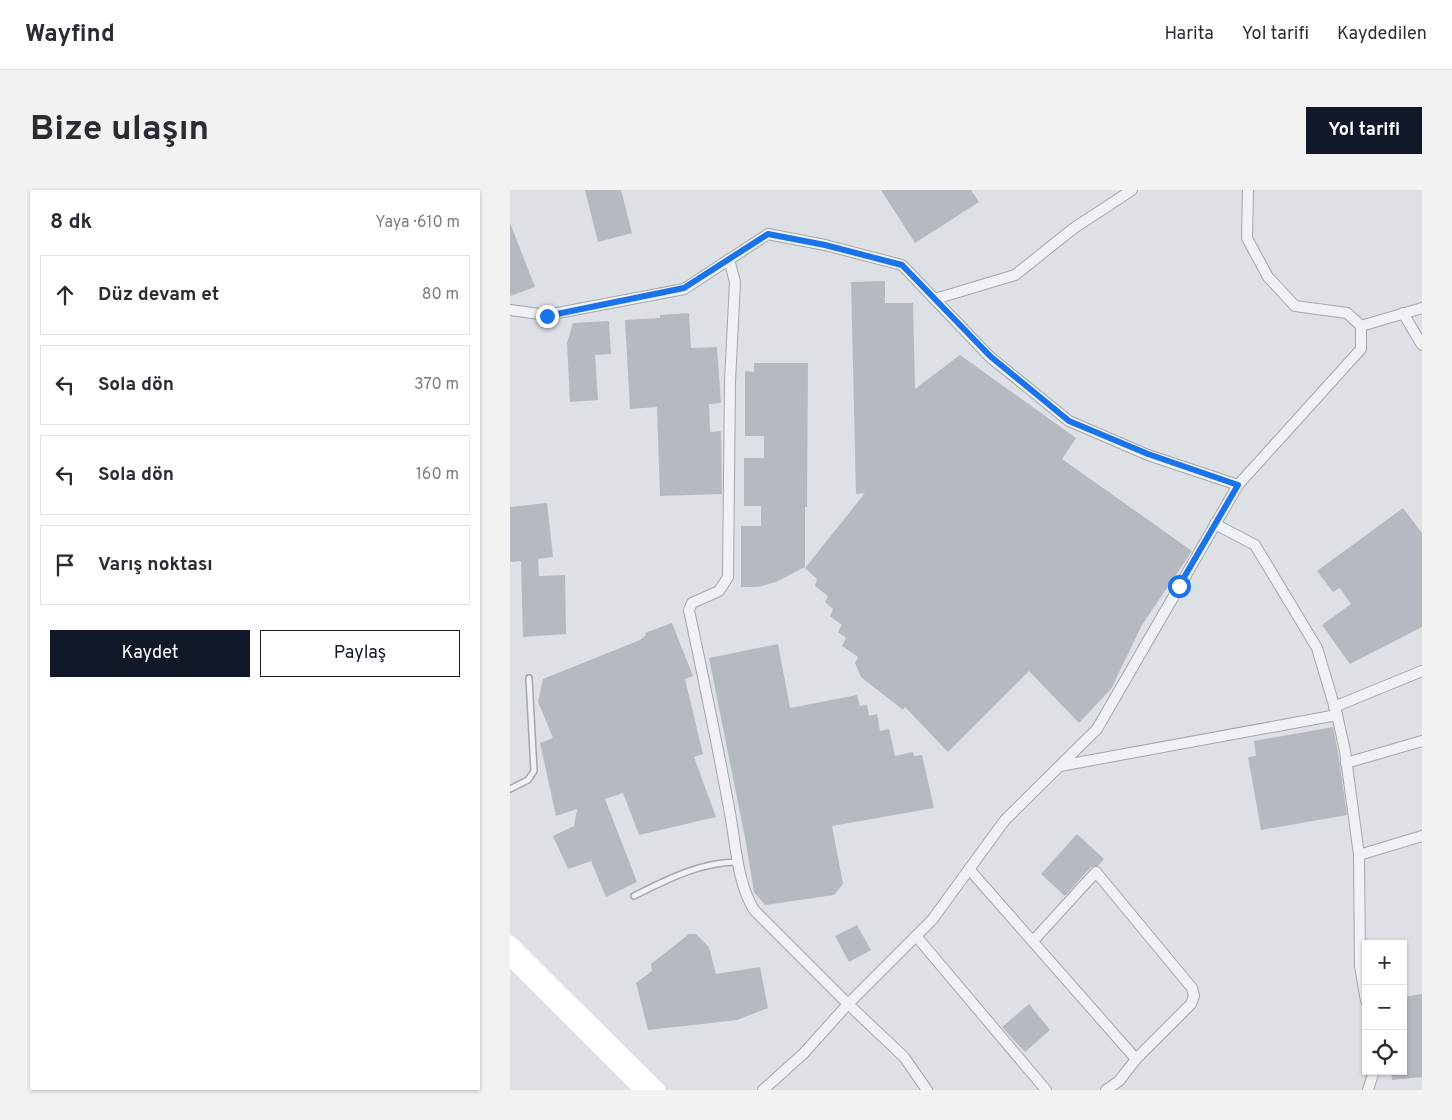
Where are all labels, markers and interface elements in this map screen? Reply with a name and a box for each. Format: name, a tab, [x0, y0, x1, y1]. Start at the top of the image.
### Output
text: Wayfind	[25, 20, 115, 50]
text: Harita	[1164, 23, 1214, 46]
text: Yol tarifi	[1242, 23, 1309, 46]
text: Kaydedilen	[1337, 23, 1427, 46]
button: Yol tarifi	[1306, 107, 1422, 154]
text: Bize ulaşın	[30, 108, 209, 152]
text: 8 dk	[50, 209, 92, 236]
text: Yaya · 610 m	[375, 213, 460, 233]
icon: ahead	[51, 281, 79, 309]
text: Düz devam et	[98, 283, 219, 307]
text: 80 m	[422, 285, 459, 305]
route end	[536, 305, 559, 328]
icon: left	[51, 371, 79, 399]
text: Sola dön	[98, 373, 174, 397]
text: 370 m	[414, 375, 459, 395]
icon: left	[51, 461, 79, 489]
text: Sola dön	[98, 463, 174, 487]
text: 160 m	[416, 465, 459, 485]
icon: arrive	[51, 551, 79, 579]
text: Varış noktası	[98, 553, 213, 577]
route start	[1168, 575, 1191, 598]
button: Kaydet	[50, 630, 250, 677]
button: Paylaş	[260, 630, 460, 677]
map controls	[1362, 940, 1407, 1075]
button: +	[1362, 940, 1407, 985]
button: −	[1362, 985, 1407, 1030]
button: locate	[1362, 1030, 1407, 1075]

